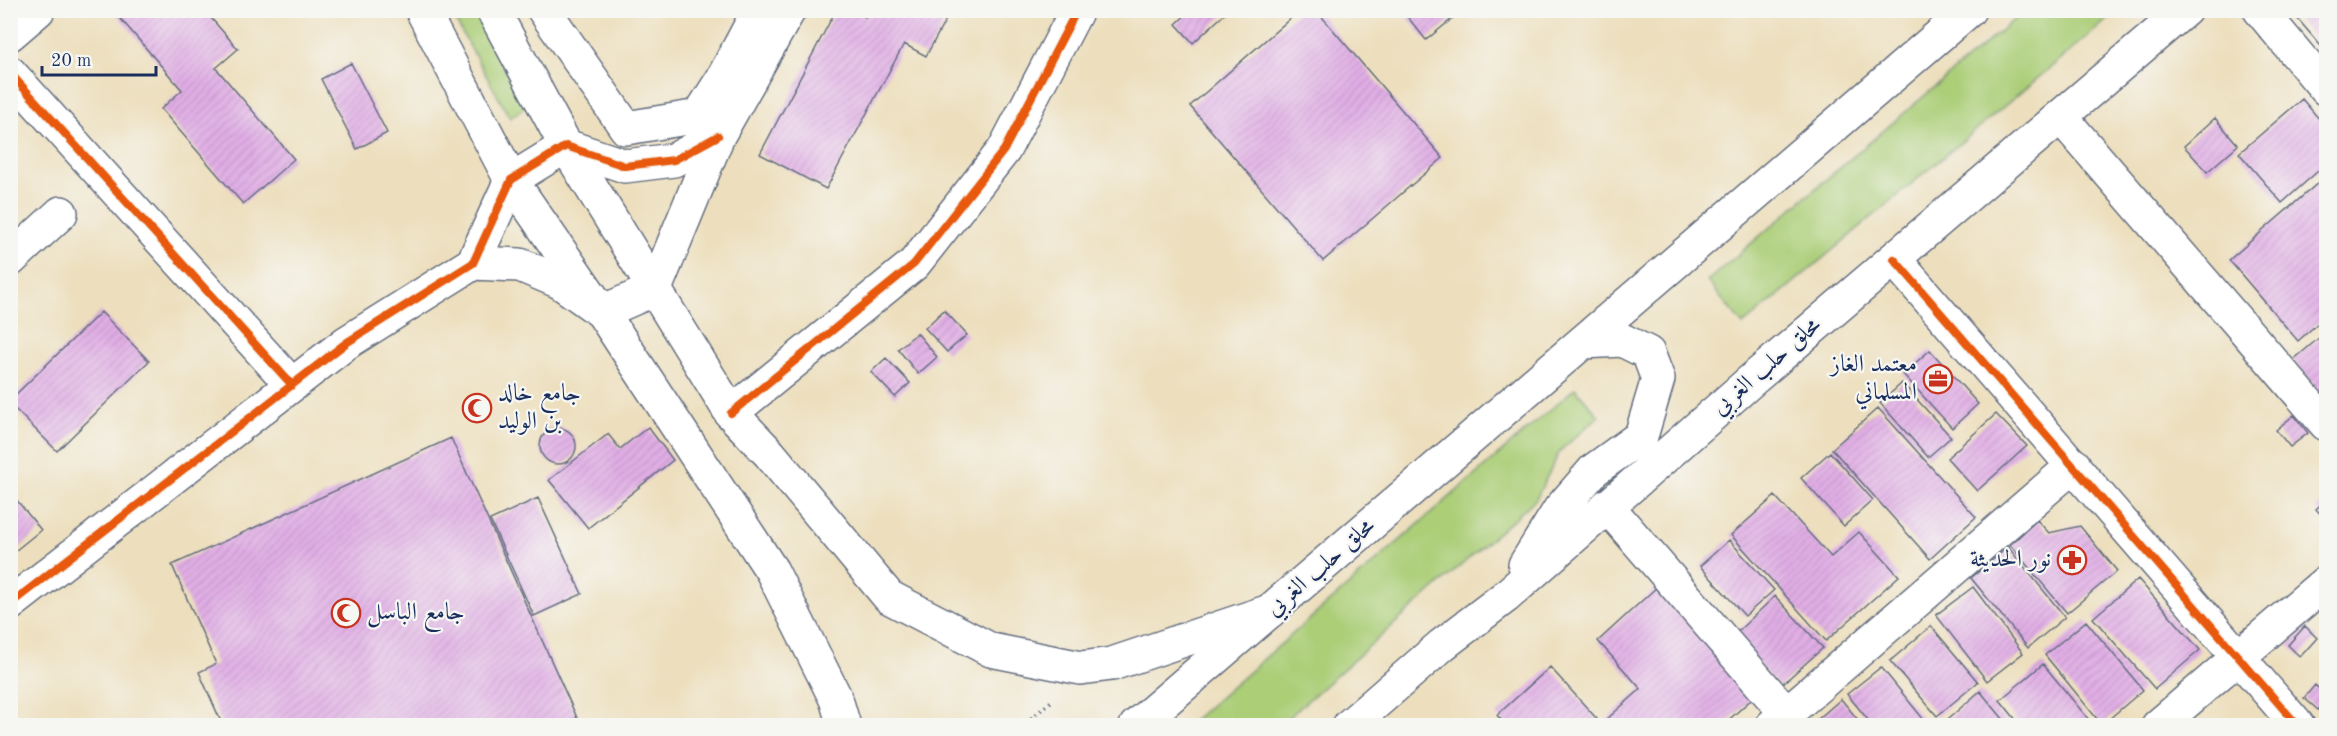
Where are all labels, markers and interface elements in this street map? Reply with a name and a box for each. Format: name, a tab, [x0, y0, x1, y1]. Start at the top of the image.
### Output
scale bar	[42, 39, 156, 77]
text: 20 m	[51, 52, 91, 70]
street label: محلق حلب الغربي	[1708, 313, 1830, 424]
place label: معتمد الغاز المسلماني	[1829, 353, 1917, 410]
office icon: معتمد الغاز المسلماني	[1922, 363, 1954, 395]
place label: جامع خالد بن الوليد	[498, 382, 581, 435]
mosque icon: جامع خالد بن الوليد	[461, 392, 493, 424]
street label: محلق حلب الغربي	[1262, 514, 1384, 625]
pharmacy icon: نور الحديثة	[2056, 544, 2088, 576]
place label: نور الحديثة	[1970, 548, 2051, 573]
mosque icon: جامع الباسل	[330, 597, 362, 629]
place label: جامع الباسل	[367, 601, 465, 633]

